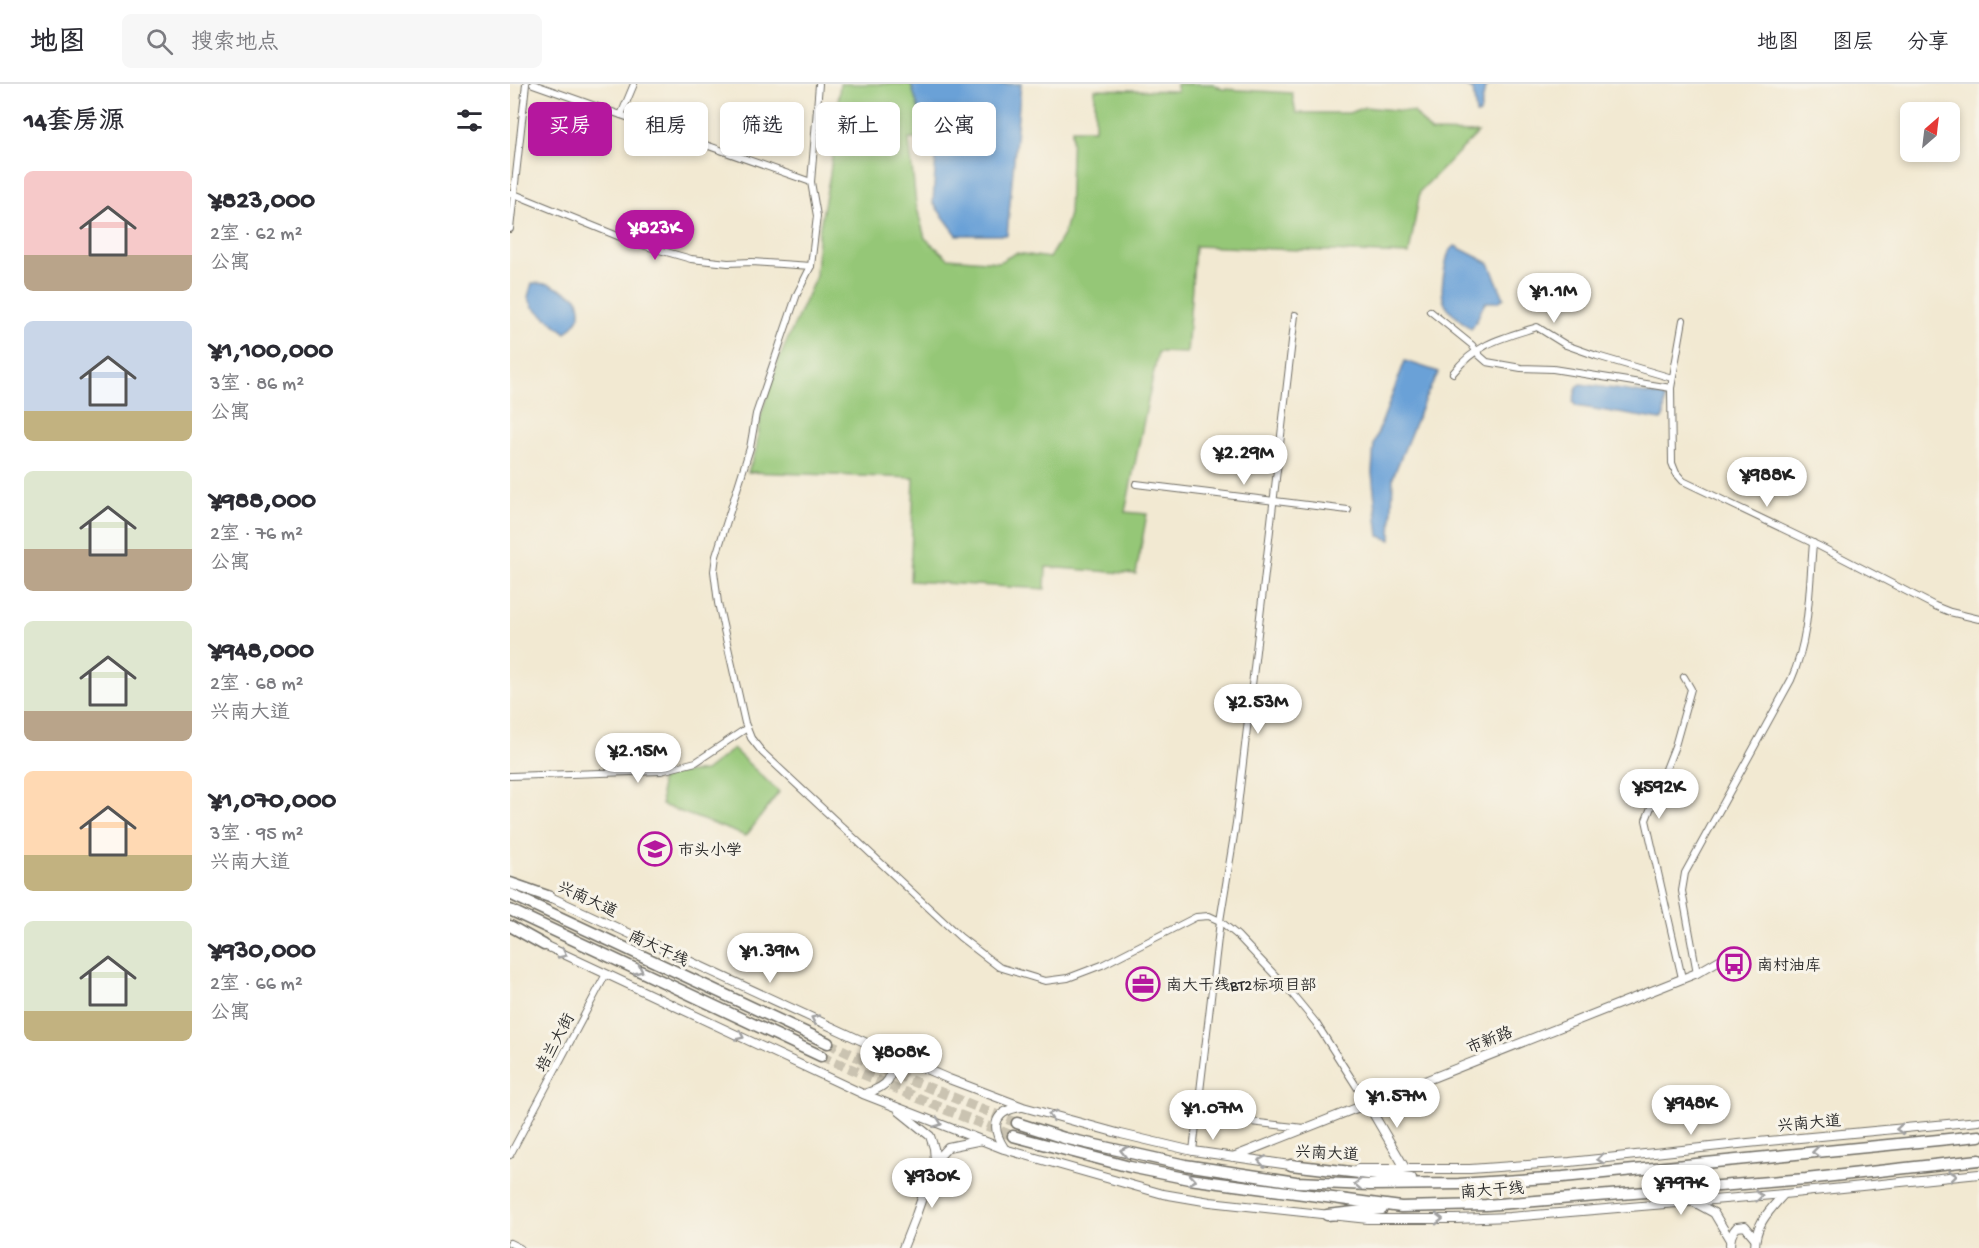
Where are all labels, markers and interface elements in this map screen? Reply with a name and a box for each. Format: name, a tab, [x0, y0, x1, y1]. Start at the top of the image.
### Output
search box	[122, 14, 542, 68]
icon: search	[143, 25, 176, 58]
text: 地图	[30, 28, 86, 61]
text: 搜索地点	[191, 31, 279, 57]
text: 地图	[1757, 32, 1799, 57]
text: 图层	[1832, 32, 1874, 57]
text: 分享	[1907, 32, 1949, 57]
chip: 买房	[528, 102, 612, 156]
chip: 租房	[624, 102, 708, 156]
chip: 筛选	[720, 102, 804, 156]
chip: 新上	[816, 102, 900, 156]
chip: 公寓	[912, 102, 996, 156]
north arrow	[1900, 102, 1960, 162]
map controls	[1900, 102, 1960, 162]
icon: filters	[453, 104, 486, 137]
text: 14套房源	[24, 108, 125, 139]
text: ¥823,000	[210, 187, 315, 218]
icon: home	[72, 195, 144, 267]
pin: ¥823K	[613, 210, 697, 261]
text: ¥823K	[629, 218, 681, 241]
text: 2室 · 62 m²	[210, 224, 302, 247]
text: 公寓	[210, 253, 250, 276]
pin: ¥1.1M	[1512, 273, 1596, 324]
text: ¥1.1M	[1531, 281, 1577, 304]
text: ¥1,100,000	[210, 337, 333, 368]
icon: home	[72, 345, 144, 417]
text: 3室 · 86 m²	[210, 374, 304, 397]
text: 公寓	[210, 403, 250, 426]
pin: ¥2.29M	[1195, 435, 1293, 486]
text: ¥2.29M	[1214, 443, 1274, 466]
pin: ¥988K	[1725, 457, 1809, 508]
text: ¥988K	[1741, 465, 1793, 488]
text: ¥988,000	[210, 487, 316, 518]
icon: home	[72, 495, 144, 567]
text: 2室 · 76 m²	[210, 524, 303, 547]
text: 公寓	[210, 553, 250, 576]
text: ¥948,000	[210, 637, 314, 668]
icon: home	[72, 645, 144, 717]
text: 2室 · 68 m²	[210, 674, 304, 697]
pin: ¥2.53M	[1209, 684, 1307, 735]
text: ¥2.53M	[1228, 692, 1288, 715]
text: 兴南大道	[210, 703, 290, 726]
pin: ¥2.15M	[589, 733, 687, 784]
text: ¥2.15M	[609, 741, 667, 764]
pin: ¥592K	[1617, 769, 1701, 820]
text: ¥592K	[1634, 777, 1684, 800]
text: ¥1,070,000	[210, 787, 336, 818]
icon: home	[72, 795, 144, 867]
text: 3室 · 95 m²	[210, 824, 304, 847]
school or university icon: 市头小学	[637, 831, 673, 867]
place label: 市头小学	[678, 842, 742, 862]
text: 兴南大道	[210, 853, 290, 876]
street label: 兴南大道	[553, 877, 620, 923]
street label: 南大干线	[624, 926, 691, 972]
pin: ¥1.39M	[721, 933, 819, 984]
text: ¥930,000	[210, 937, 316, 968]
text: ¥1.39M	[741, 941, 799, 964]
icon: home	[72, 945, 144, 1017]
one-way arrow	[557, 946, 568, 958]
bus stop icon: 南村油库	[1716, 946, 1752, 982]
place label: 南村油库	[1757, 956, 1821, 977]
one-way arrow	[633, 963, 644, 975]
office icon: 南大干线BT2标项目部	[1125, 966, 1161, 1002]
text: 2室 · 66 m²	[210, 974, 303, 997]
place label: 南大干线BT2标项目部	[1166, 976, 1316, 997]
text: 公寓	[210, 1003, 250, 1026]
street label: 培兰大街	[533, 1010, 581, 1076]
one-way arrow	[810, 1014, 821, 1026]
street label: 市新路	[1464, 1023, 1516, 1060]
one-way arrow	[733, 1029, 744, 1041]
pin: ¥808K	[859, 1034, 943, 1085]
text: ¥808K	[874, 1042, 928, 1065]
pin: ¥1.57M	[1348, 1078, 1446, 1129]
pin: ¥948K	[1649, 1085, 1733, 1136]
text: ¥1.57M	[1368, 1086, 1426, 1109]
pin: ¥1.07M	[1164, 1090, 1262, 1141]
text: ¥948K	[1666, 1093, 1716, 1116]
text: ¥1.07M	[1183, 1098, 1243, 1121]
one-way arrow	[1047, 1110, 1058, 1122]
street label: 兴南大道	[1776, 1111, 1842, 1138]
one-way arrow	[931, 1116, 942, 1128]
one-way arrow	[1895, 1122, 1904, 1135]
street label: 兴南大道	[1294, 1142, 1359, 1167]
one-way arrow	[1119, 1145, 1129, 1158]
one-way arrow	[1812, 1145, 1821, 1158]
one-way arrow	[1597, 1152, 1606, 1165]
one-way arrow	[1258, 1156, 1267, 1168]
pin: ¥930K	[890, 1158, 974, 1209]
pin: ¥797K	[1639, 1165, 1723, 1216]
text: ¥930K	[906, 1166, 958, 1189]
one-way arrow	[1949, 1171, 1958, 1183]
one-way arrow	[1188, 1173, 1197, 1185]
text: ¥797K	[1655, 1173, 1707, 1196]
one-way arrow	[1353, 1178, 1362, 1191]
street label: 南大干线	[1460, 1179, 1525, 1204]
one-way arrow	[1755, 1190, 1764, 1203]
one-way arrow	[1435, 1213, 1444, 1225]

